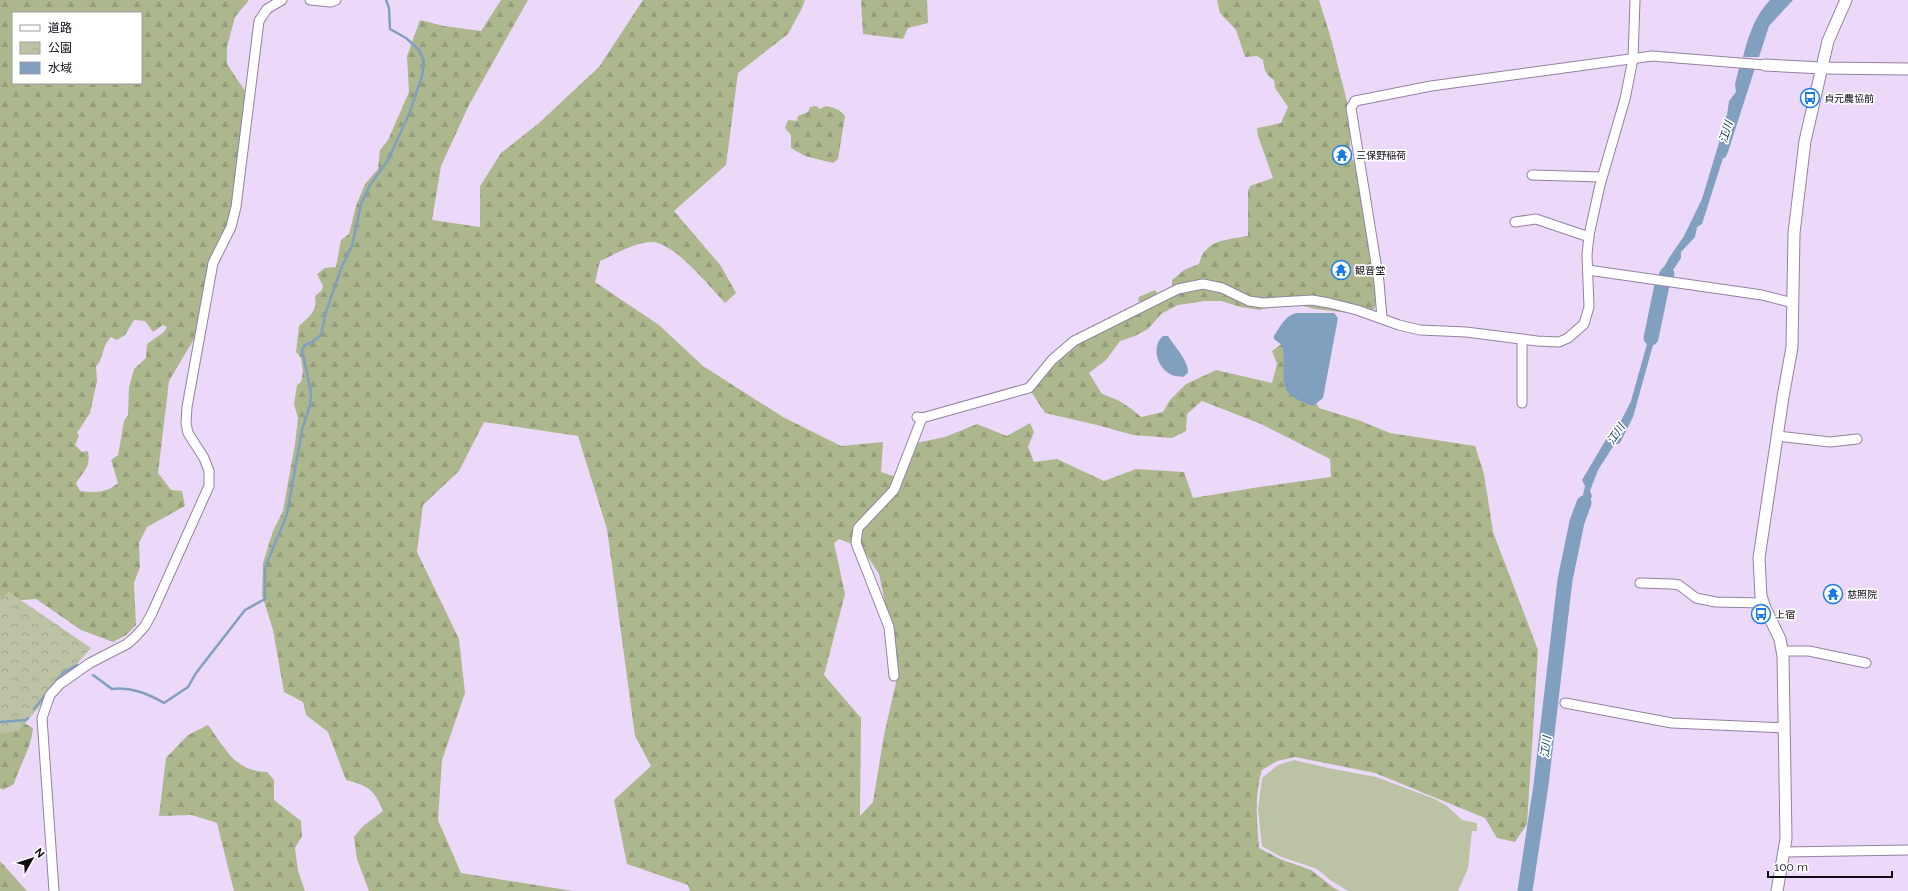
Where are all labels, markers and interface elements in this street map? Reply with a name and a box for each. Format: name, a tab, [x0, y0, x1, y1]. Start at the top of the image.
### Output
legend	[12, 12, 142, 84]
text: 道路	[48, 21, 72, 35]
text: 公園	[48, 41, 72, 55]
text: 水域	[48, 61, 72, 75]
bus stop icon: 貞元農協前	[1799, 87, 1821, 109]
place label: 貞元農協前	[1824, 93, 1874, 104]
water label: 江川	[1717, 119, 1736, 144]
temple icon: 三保野稲荷	[1331, 144, 1353, 166]
place label: 三保野稲荷	[1356, 150, 1406, 161]
temple icon: 観音堂	[1330, 259, 1352, 281]
place label: 観音堂	[1355, 265, 1385, 276]
water label: 江川	[1604, 420, 1628, 447]
temple icon: 慈照院	[1822, 583, 1844, 605]
place label: 慈照院	[1847, 589, 1877, 600]
bus stop icon: 上宿	[1750, 603, 1772, 625]
place label: 上宿	[1775, 609, 1795, 620]
water label: 江川	[1538, 734, 1554, 759]
north arrow	[12, 839, 52, 879]
text: N	[32, 846, 47, 860]
scale bar	[1768, 853, 1892, 879]
text: 100 m	[1774, 860, 1808, 874]

